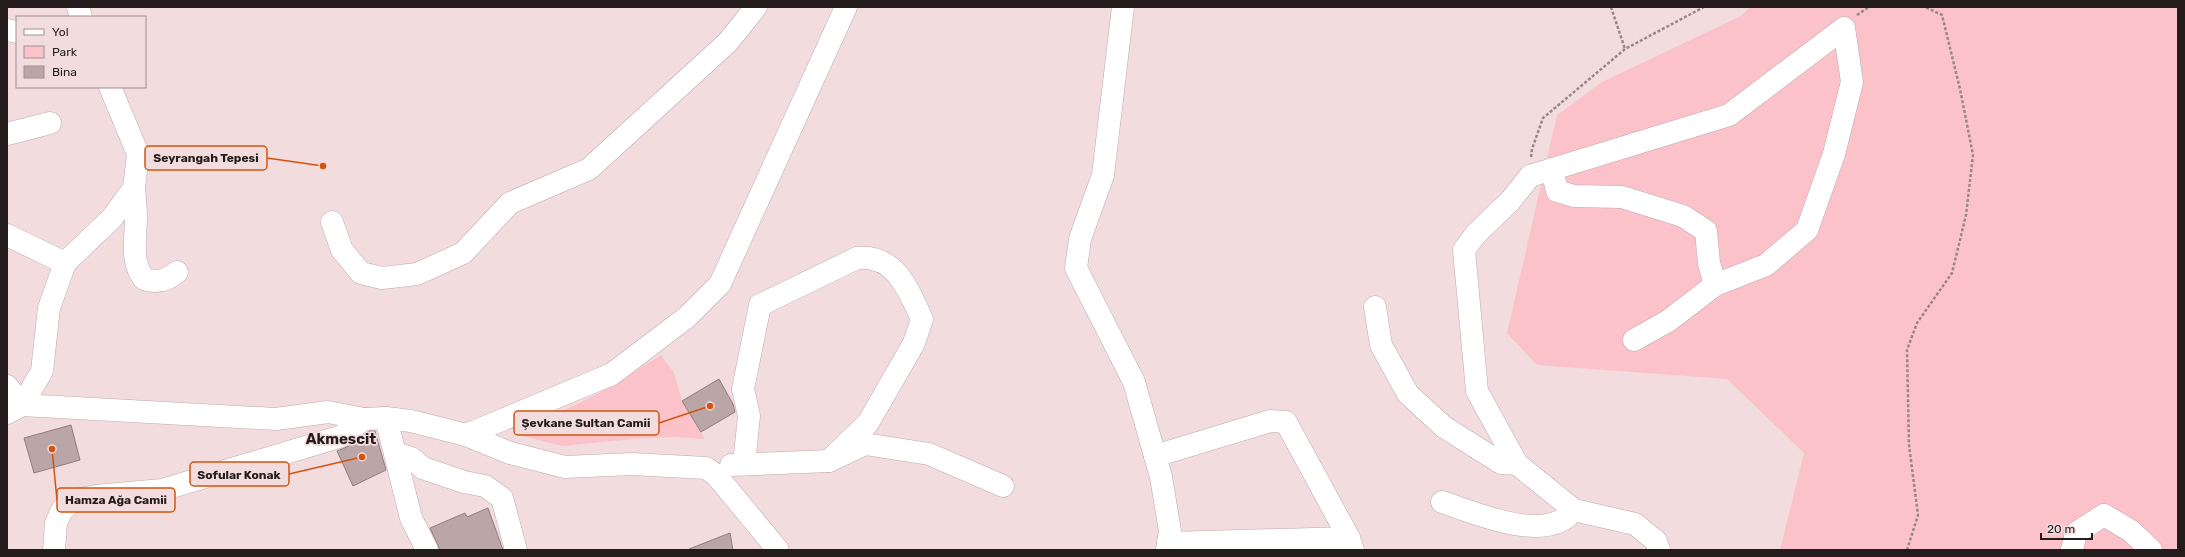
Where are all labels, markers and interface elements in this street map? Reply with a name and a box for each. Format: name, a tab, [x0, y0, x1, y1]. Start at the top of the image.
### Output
legend	[16, 16, 146, 88]
text: Yol	[52, 25, 69, 39]
text: Park	[52, 45, 78, 59]
text: Bina	[52, 65, 77, 79]
callout: Seyrangah Tepesi	[145, 146, 267, 170]
text: Seyrangah Tepesi	[153, 151, 259, 165]
callout: Şevkane Sultan Camii	[514, 411, 659, 435]
text: Şevkane Sultan Camii	[522, 416, 650, 430]
district label: Akmescit	[306, 430, 376, 448]
callout: Sofular Konak	[190, 462, 289, 486]
text: Sofular Konak	[197, 468, 281, 482]
callout: Hamza Ağa Camii	[57, 488, 175, 512]
text: Hamza Ağa Camii	[65, 493, 167, 507]
scale bar	[2041, 515, 2092, 541]
text: 20 m	[2047, 522, 2075, 536]

